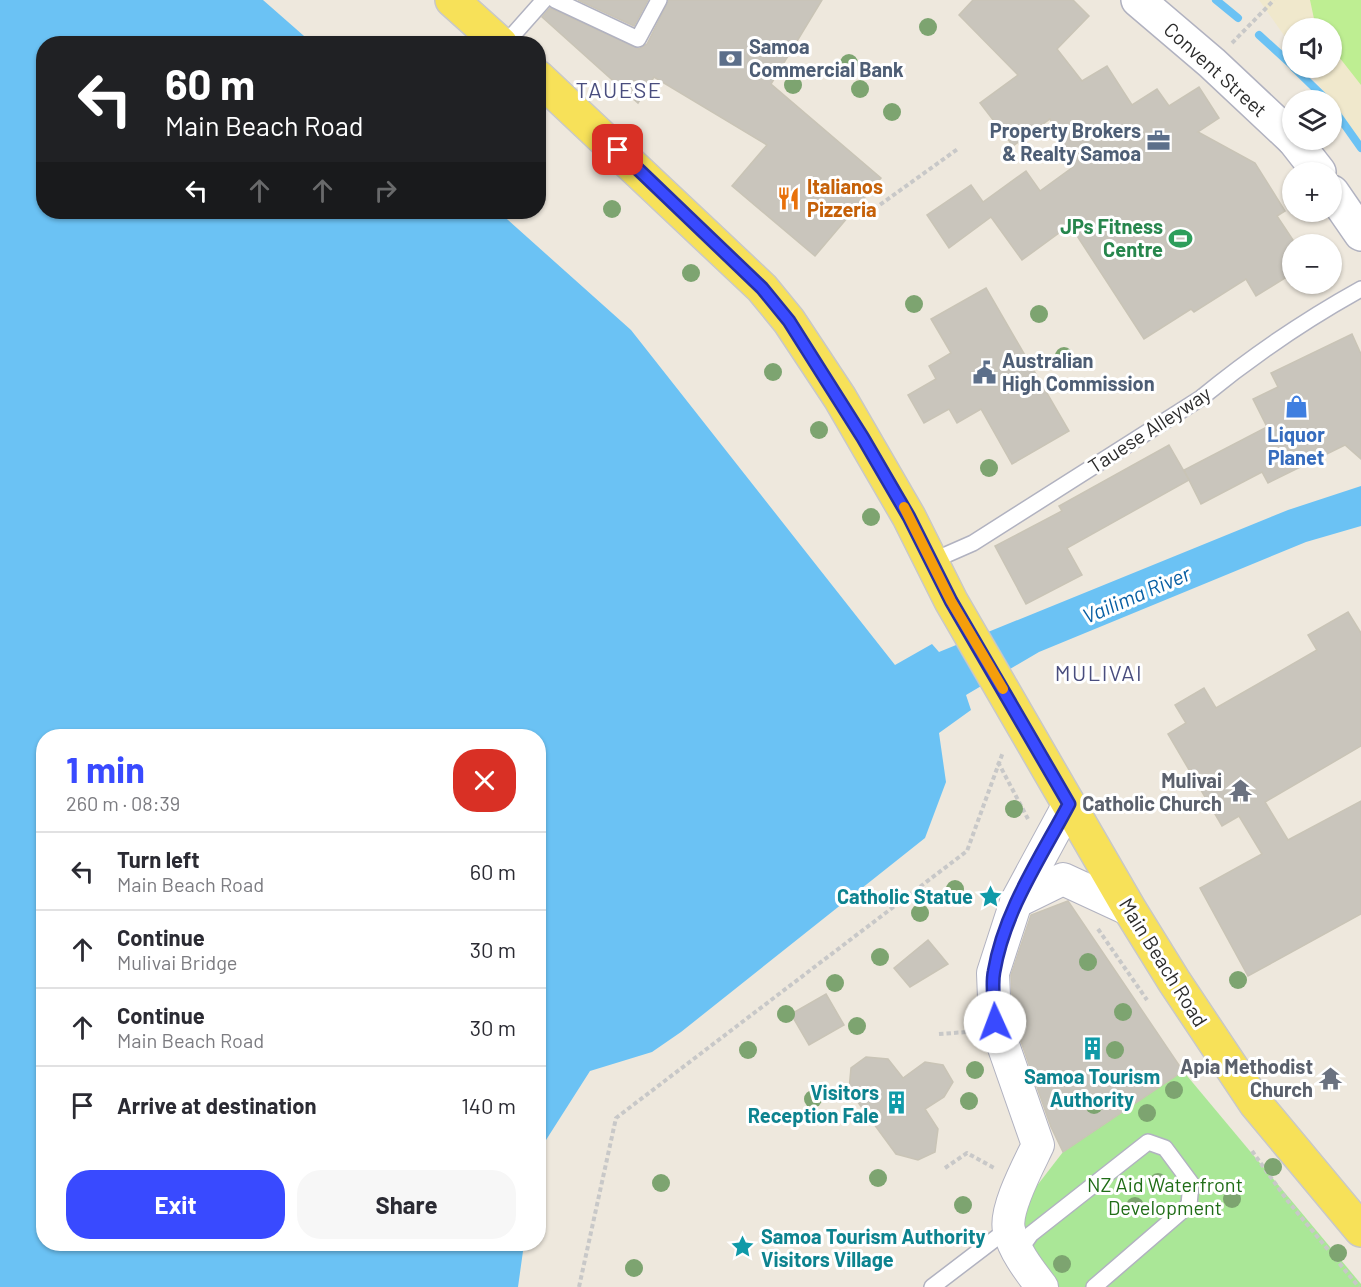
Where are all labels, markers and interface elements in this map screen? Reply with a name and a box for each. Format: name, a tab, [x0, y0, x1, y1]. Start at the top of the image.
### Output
street label: Convent Street	[1160, 17, 1272, 121]
map controls	[1282, 18, 1342, 294]
button: sound	[1282, 18, 1342, 78]
place label: Samoa Commercial Bank	[749, 34, 904, 81]
bank icon: Samoa Commercial Bank	[718, 45, 744, 71]
text: 60 m	[165, 58, 255, 108]
icon: left	[66, 60, 144, 138]
district label: TAUESE	[575, 76, 663, 102]
button: layers	[1282, 90, 1342, 150]
text: Main Beach Road	[165, 109, 364, 141]
place label: Property Brokers & Realty Samoa	[990, 118, 1141, 165]
pin	[592, 124, 643, 175]
office icon: Property Brokers & Realty Samoa	[1146, 128, 1172, 154]
icon: arrive	[601, 133, 634, 166]
button: +	[1282, 162, 1342, 222]
icon: left	[180, 174, 213, 207]
icon: ahead	[243, 174, 276, 207]
icon: ahead	[306, 174, 339, 207]
icon: right	[369, 174, 402, 207]
place label: Italianos Pizzeria	[807, 174, 883, 221]
restaurant icon: Italianos Pizzeria	[776, 185, 802, 211]
place label: JPs Fitness Centre	[1060, 214, 1163, 261]
sports icon: JPs Fitness Centre	[1168, 225, 1194, 251]
button: −	[1282, 234, 1342, 294]
place label: Australian High Commission	[1002, 348, 1155, 395]
public building icon: Australian High Commission	[971, 359, 997, 385]
street label: Tauese Alleyway	[1083, 380, 1215, 478]
shop icon: Liquor Planet	[1283, 394, 1309, 420]
place label: Liquor Planet	[1267, 422, 1325, 469]
water label: Vailima River	[1078, 560, 1194, 628]
district label: MULIVAI	[1055, 659, 1143, 685]
text: 1 min	[66, 747, 145, 790]
button: close	[453, 749, 516, 812]
place label: Mulivai Catholic Church	[1082, 768, 1222, 815]
temple icon: Mulivai Catholic Church	[1227, 778, 1253, 804]
text: 260 m · 08:39	[66, 791, 180, 815]
text: Turn left	[117, 846, 200, 872]
icon: left	[66, 855, 99, 888]
text: 60 m	[470, 858, 516, 884]
text: Main Beach Road	[117, 872, 264, 896]
place icon: Catholic Statue	[978, 883, 1004, 909]
place label: Catholic Statue	[837, 884, 973, 908]
street label: Main Beach Road	[1115, 893, 1213, 1031]
text: Continue	[117, 924, 205, 950]
icon: ahead	[66, 933, 99, 966]
text: 30 m	[470, 936, 516, 962]
text: Mulivai Bridge	[117, 950, 238, 974]
position arrow	[963, 990, 1027, 1054]
text: Continue	[117, 1002, 205, 1028]
icon: ahead	[66, 1011, 99, 1044]
text: 30 m	[470, 1014, 516, 1040]
text: Main Beach Road	[117, 1028, 264, 1052]
building icon: Samoa Tourism Authority	[1079, 1035, 1105, 1061]
place label: Apia Methodist Church	[1180, 1054, 1313, 1101]
place label: Samoa Tourism Authority	[1024, 1064, 1160, 1111]
temple icon: Apia Methodist Church	[1318, 1065, 1344, 1091]
place label: Visitors Reception Fale	[748, 1080, 879, 1127]
icon: arrive	[66, 1089, 99, 1122]
building icon: Visitors Reception Fale	[884, 1090, 910, 1116]
text: Arrive at destination	[117, 1092, 316, 1118]
text: 140 m	[461, 1092, 516, 1118]
button: Exit	[66, 1170, 285, 1239]
button: Share	[297, 1170, 516, 1239]
park label: NZ Aid Waterfront Development	[1087, 1172, 1243, 1219]
place label: Samoa Tourism Authority Visitors Village	[761, 1224, 986, 1271]
place icon: Samoa Tourism Authority Visitors Village	[730, 1234, 756, 1260]

